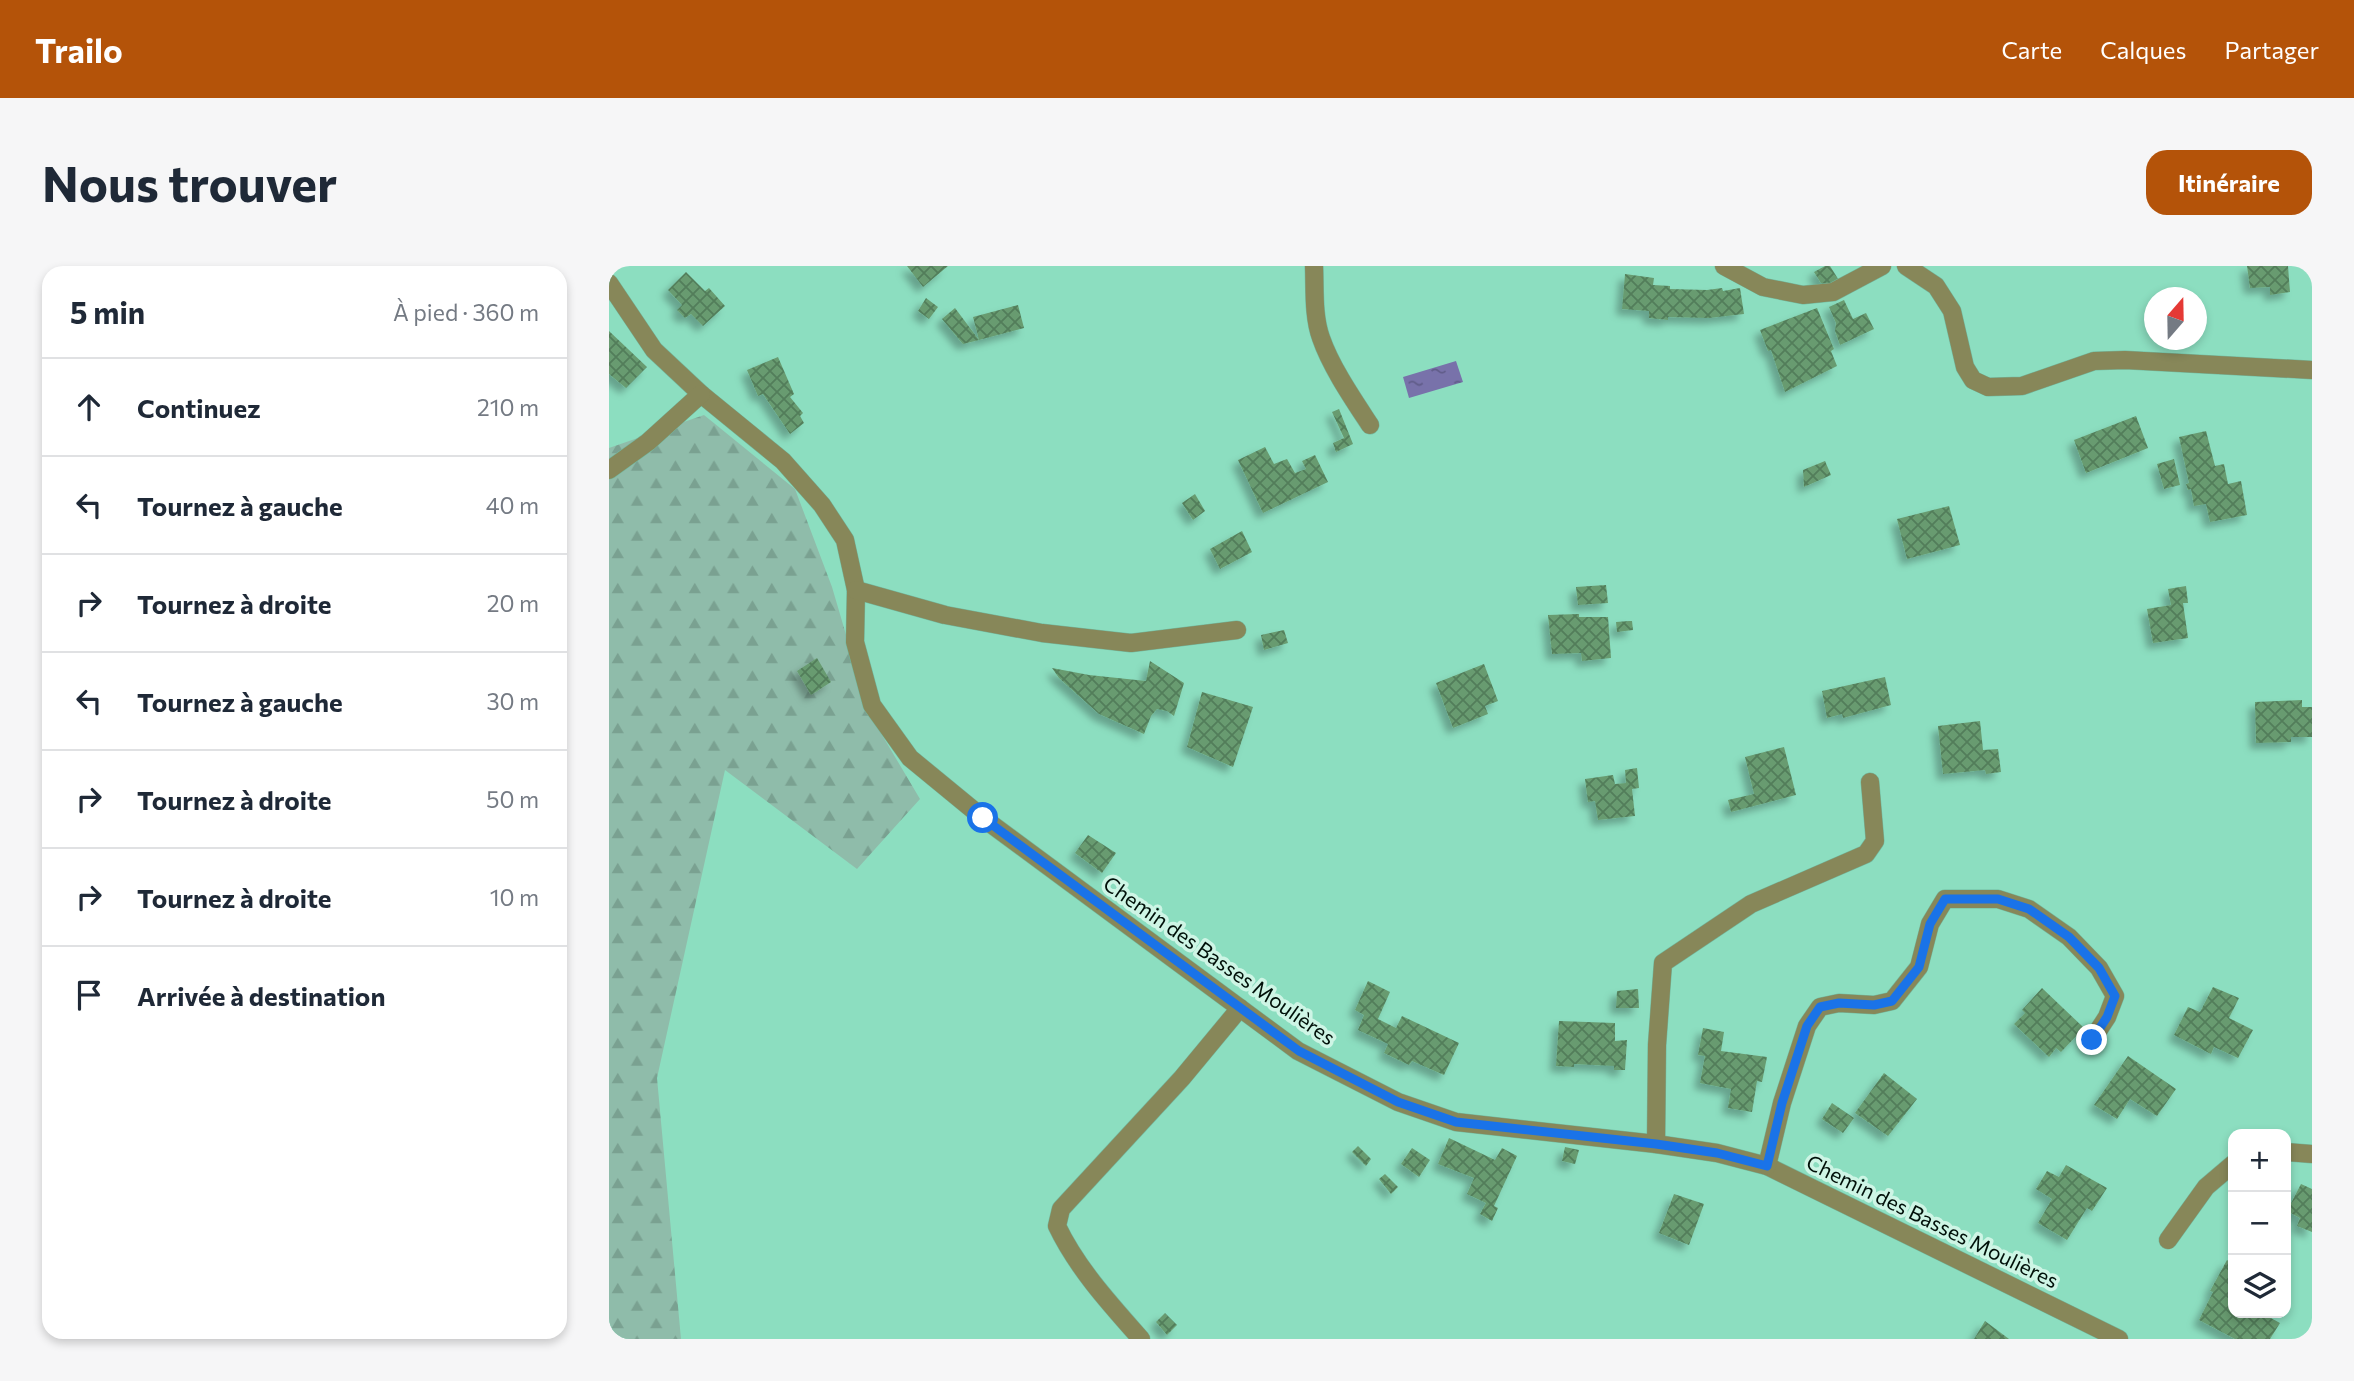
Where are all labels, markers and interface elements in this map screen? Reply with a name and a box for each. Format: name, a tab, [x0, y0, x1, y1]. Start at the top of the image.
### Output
text: Trailo	[35, 29, 123, 70]
text: Carte	[2001, 35, 2062, 64]
text: Calques	[2100, 35, 2186, 64]
text: Partager	[2224, 35, 2319, 64]
button: Itinéraire	[2146, 150, 2312, 215]
text: Nous trouver	[42, 152, 337, 212]
north arrow	[2144, 287, 2207, 350]
text: 5 min	[70, 293, 145, 330]
text: À pied · 360 m	[393, 298, 539, 326]
icon: ahead	[70, 388, 108, 426]
text: Continuez	[137, 392, 261, 423]
text: 210 m	[477, 393, 539, 421]
icon: left	[70, 486, 108, 524]
text: Tournez à gauche	[137, 490, 343, 521]
text: 40 m	[486, 491, 539, 519]
icon: right	[70, 584, 108, 622]
text: Tournez à droite	[137, 588, 332, 619]
text: 20 m	[487, 589, 539, 617]
icon: left	[70, 682, 108, 720]
text: Tournez à gauche	[137, 686, 343, 717]
text: 30 m	[486, 687, 539, 715]
icon: right	[70, 780, 108, 818]
text: Tournez à droite	[137, 784, 332, 815]
text: 50 m	[486, 785, 539, 813]
route start	[967, 802, 998, 833]
street label: Chemin des Basses Moulières	[1099, 870, 1341, 1049]
icon: right	[70, 878, 108, 916]
text: Tournez à droite	[137, 882, 332, 913]
text: 10 m	[490, 883, 539, 911]
icon: arrive	[70, 976, 108, 1014]
text: Arrivée à destination	[137, 980, 385, 1011]
route end	[2076, 1024, 2107, 1055]
map controls	[2228, 1129, 2291, 1318]
button: +	[2228, 1129, 2291, 1192]
street label: Chemin des Basses Moulières	[1803, 1149, 2063, 1293]
button: −	[2228, 1192, 2291, 1255]
button: layers	[2228, 1255, 2291, 1318]

